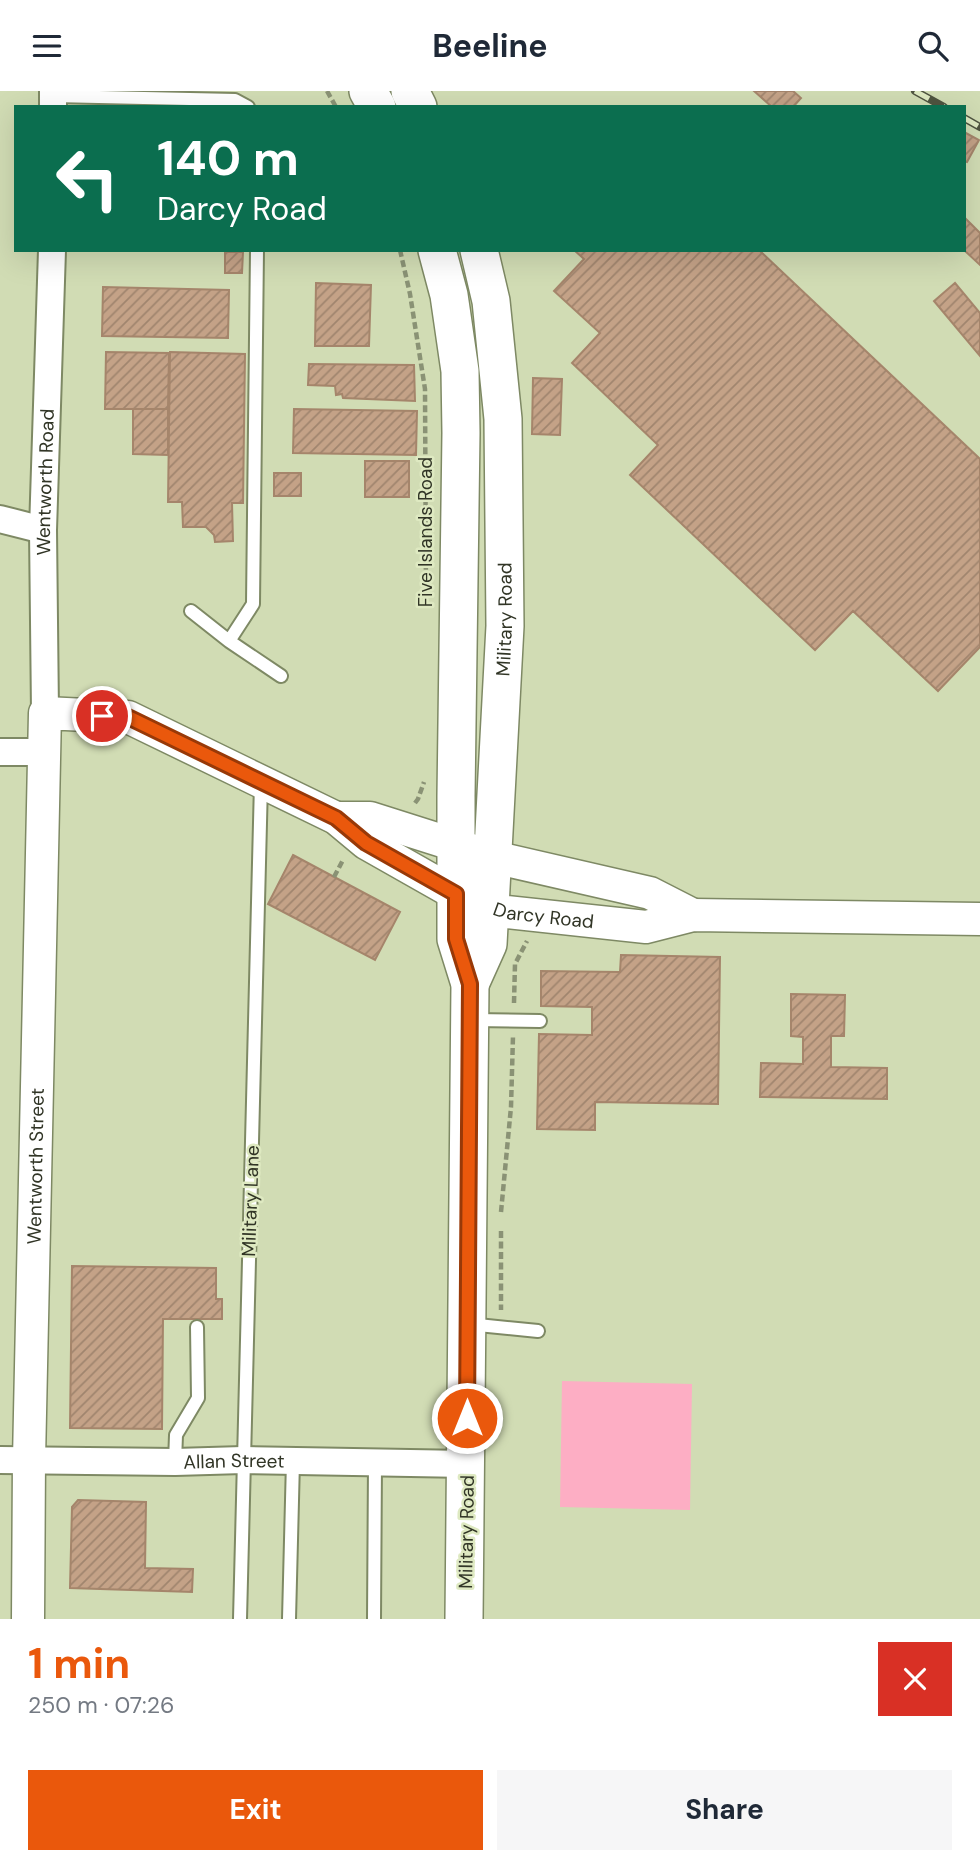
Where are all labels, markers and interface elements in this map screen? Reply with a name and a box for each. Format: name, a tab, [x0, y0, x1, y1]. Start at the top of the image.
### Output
text: Beeline	[432, 25, 548, 67]
icon: menu	[28, 27, 66, 65]
icon: search	[914, 27, 952, 65]
text: 140 m	[157, 126, 299, 190]
icon: left	[42, 133, 133, 224]
text: Darcy Road	[157, 188, 327, 230]
street label: Wentworth Road	[31, 408, 60, 556]
street label: Five Islands Road	[413, 457, 438, 607]
street label: Military Road	[490, 562, 518, 677]
pin	[72, 686, 132, 746]
icon: arrive	[83, 697, 121, 735]
street label: Darcy Road	[490, 896, 595, 934]
street label: Wentworth Street	[22, 1088, 50, 1245]
street label: Military Lane	[236, 1145, 265, 1257]
position arrow	[430, 1381, 504, 1455]
street label: Allan Street	[183, 1448, 285, 1475]
street label: Military Road	[453, 1475, 480, 1589]
text: 1 min	[28, 1636, 130, 1691]
button: close	[878, 1642, 952, 1716]
text: 250 m · 07:26	[28, 1690, 174, 1720]
button: Exit	[28, 1770, 483, 1850]
button: Share	[497, 1770, 952, 1850]

